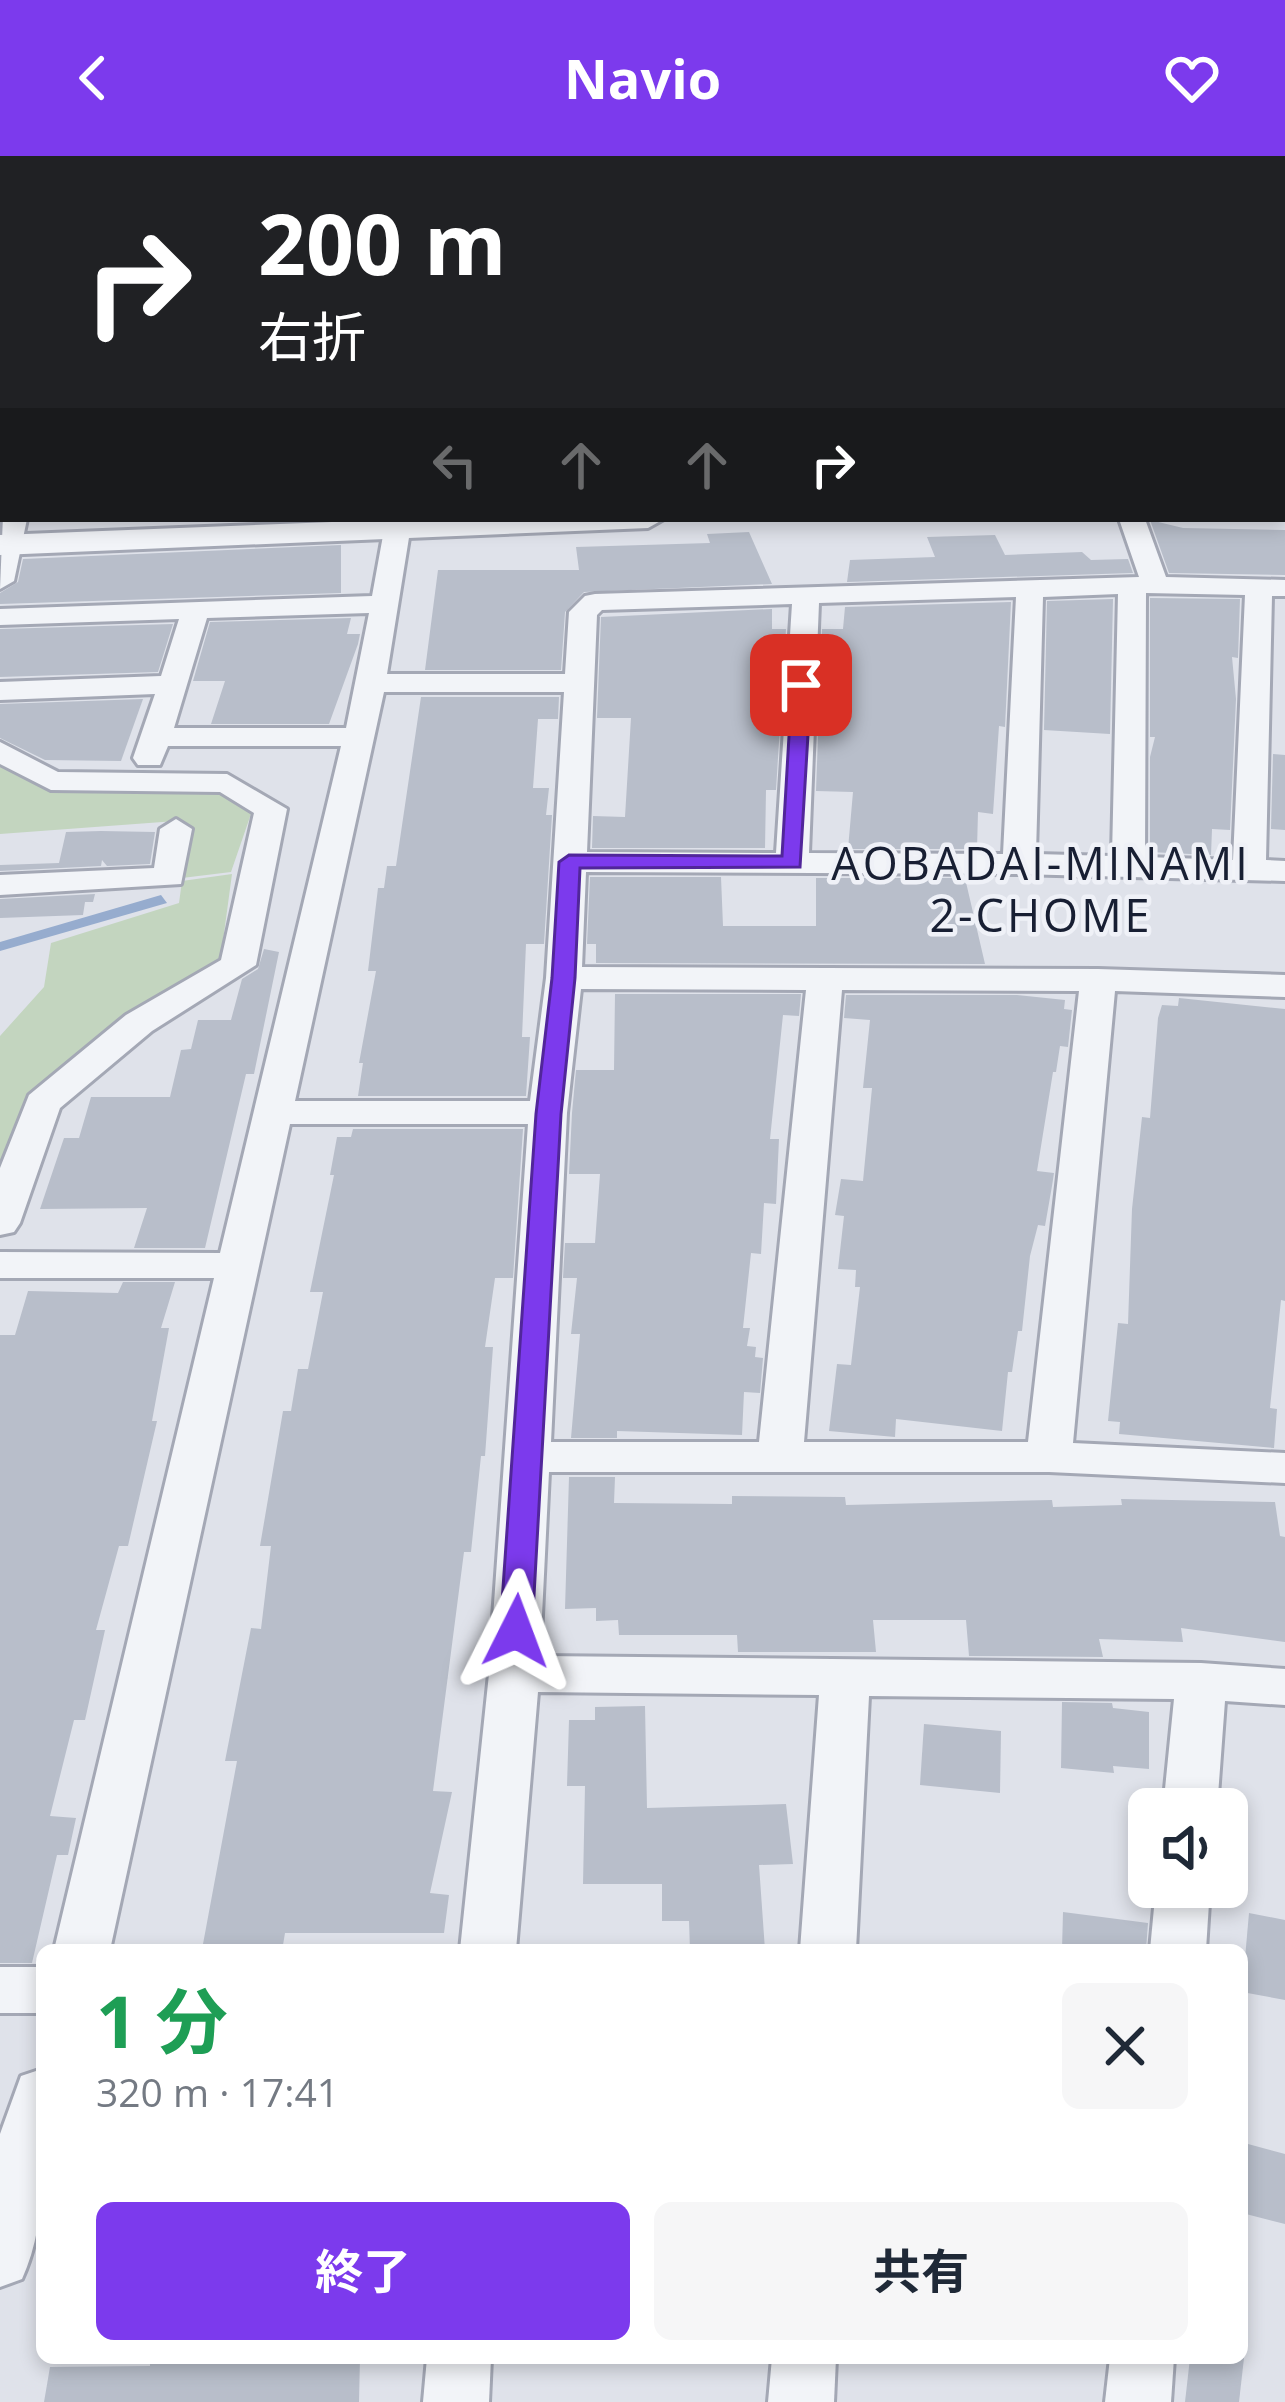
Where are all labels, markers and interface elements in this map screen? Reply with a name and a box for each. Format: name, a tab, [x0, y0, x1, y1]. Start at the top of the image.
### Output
text: Navio	[564, 41, 721, 115]
icon: back	[60, 45, 126, 111]
icon: heart	[1159, 45, 1225, 111]
text: 200 m	[258, 185, 506, 300]
icon: right	[60, 204, 216, 360]
text: 右折	[258, 299, 366, 373]
icon: left	[422, 432, 488, 498]
icon: ahead	[548, 432, 614, 498]
icon: ahead	[674, 432, 740, 498]
icon: right	[800, 432, 866, 498]
pin	[750, 634, 852, 736]
icon: arrive	[768, 652, 834, 718]
district label: AOBADAI-MINAMI 2-CHOME	[831, 832, 1251, 945]
position arrow	[453, 1568, 579, 1694]
map controls	[1128, 1788, 1248, 1908]
button: sound	[1128, 1788, 1248, 1908]
text: 1 分	[96, 1971, 228, 2069]
button: close	[1062, 1983, 1188, 2109]
text: 320 m · 17:41	[96, 2065, 339, 2118]
button: 終了	[96, 2202, 630, 2340]
button: 共有	[654, 2202, 1188, 2340]

